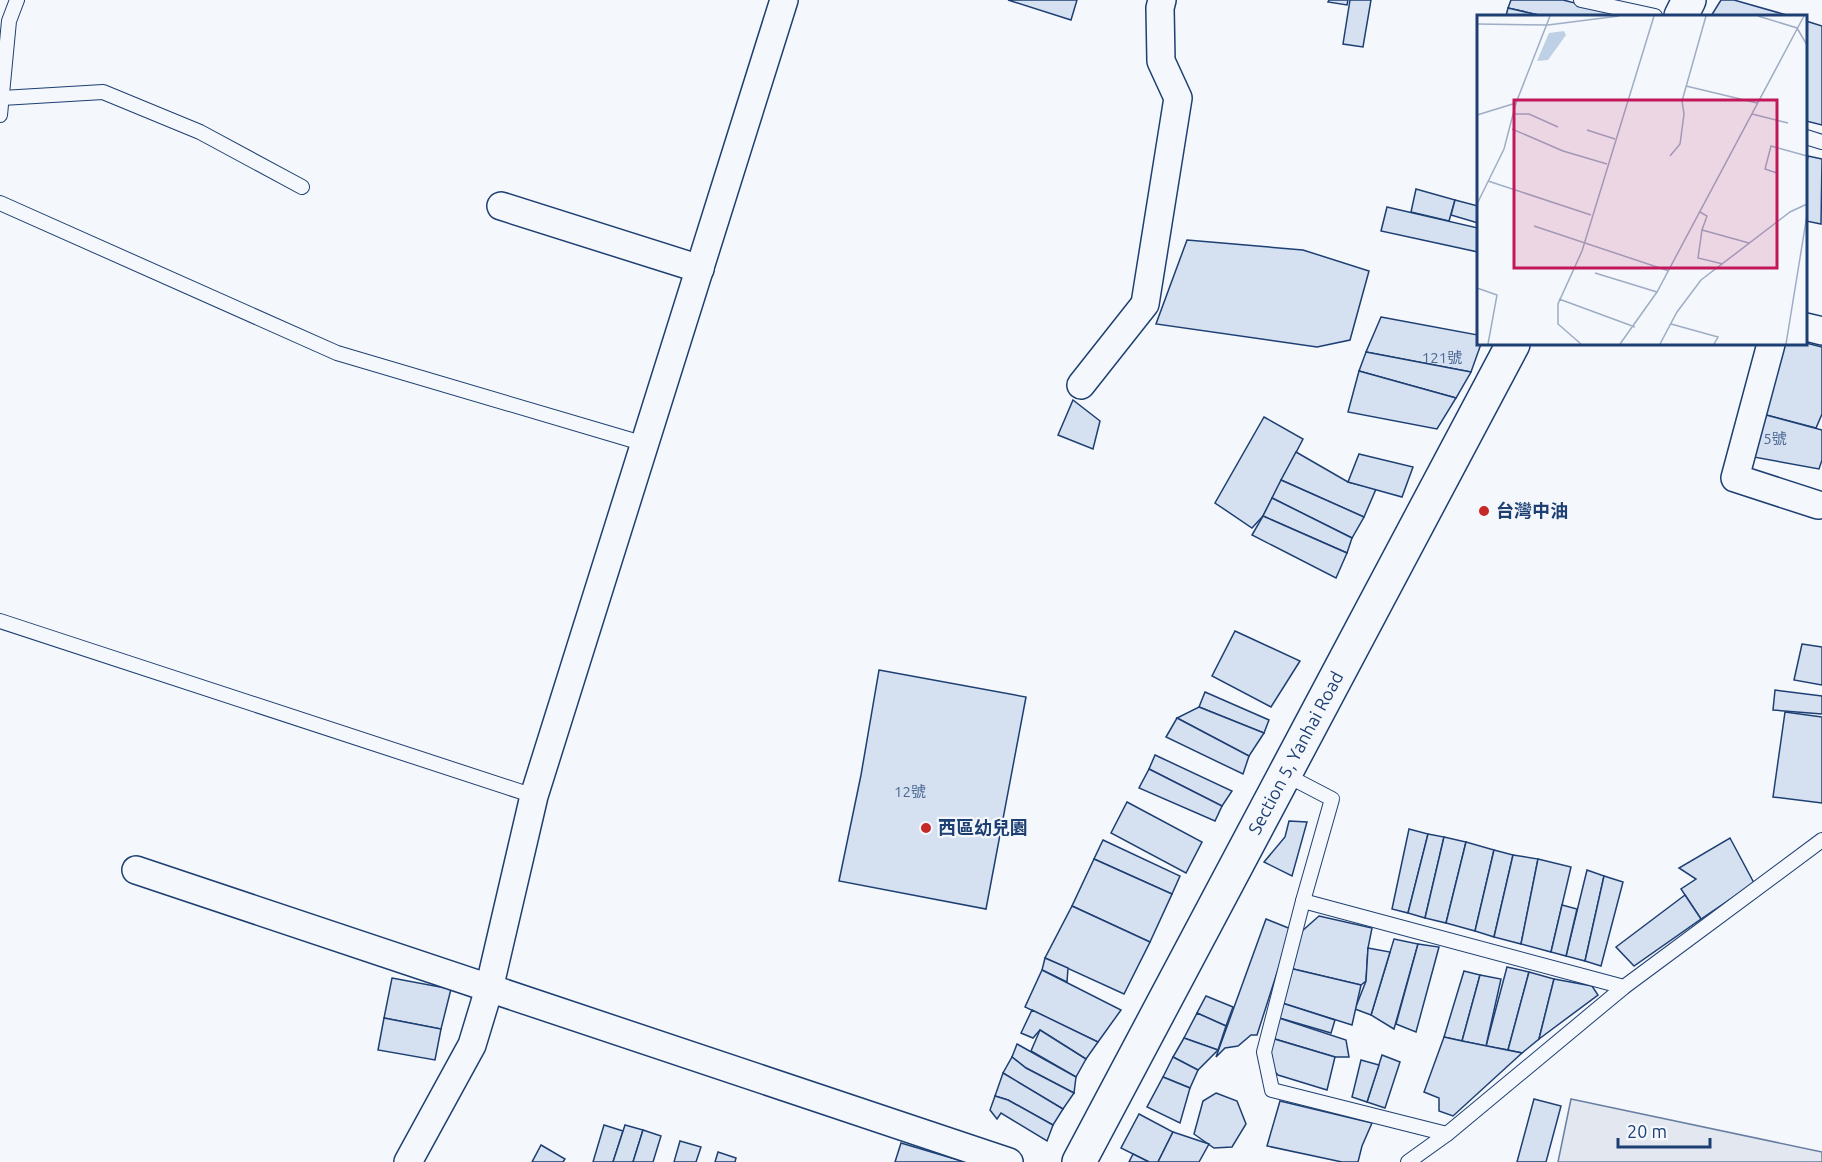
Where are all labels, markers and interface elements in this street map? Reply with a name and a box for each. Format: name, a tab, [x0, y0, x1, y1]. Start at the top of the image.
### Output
inset map	[1477, 15, 1807, 345]
house number: 121號	[1422, 349, 1462, 366]
house number: 5號	[1763, 430, 1787, 447]
place label: 台灣中油	[1496, 500, 1568, 520]
marker: 台灣中油	[1477, 504, 1491, 518]
street label: Section 5, Yanhai Road	[1244, 668, 1347, 837]
house number: 12號	[894, 783, 926, 800]
place label: 西區幼兒園	[938, 817, 1028, 837]
marker: 西區幼兒園	[919, 821, 933, 835]
scale bar	[1618, 1111, 1710, 1149]
text: 20 m	[1627, 1121, 1667, 1141]

